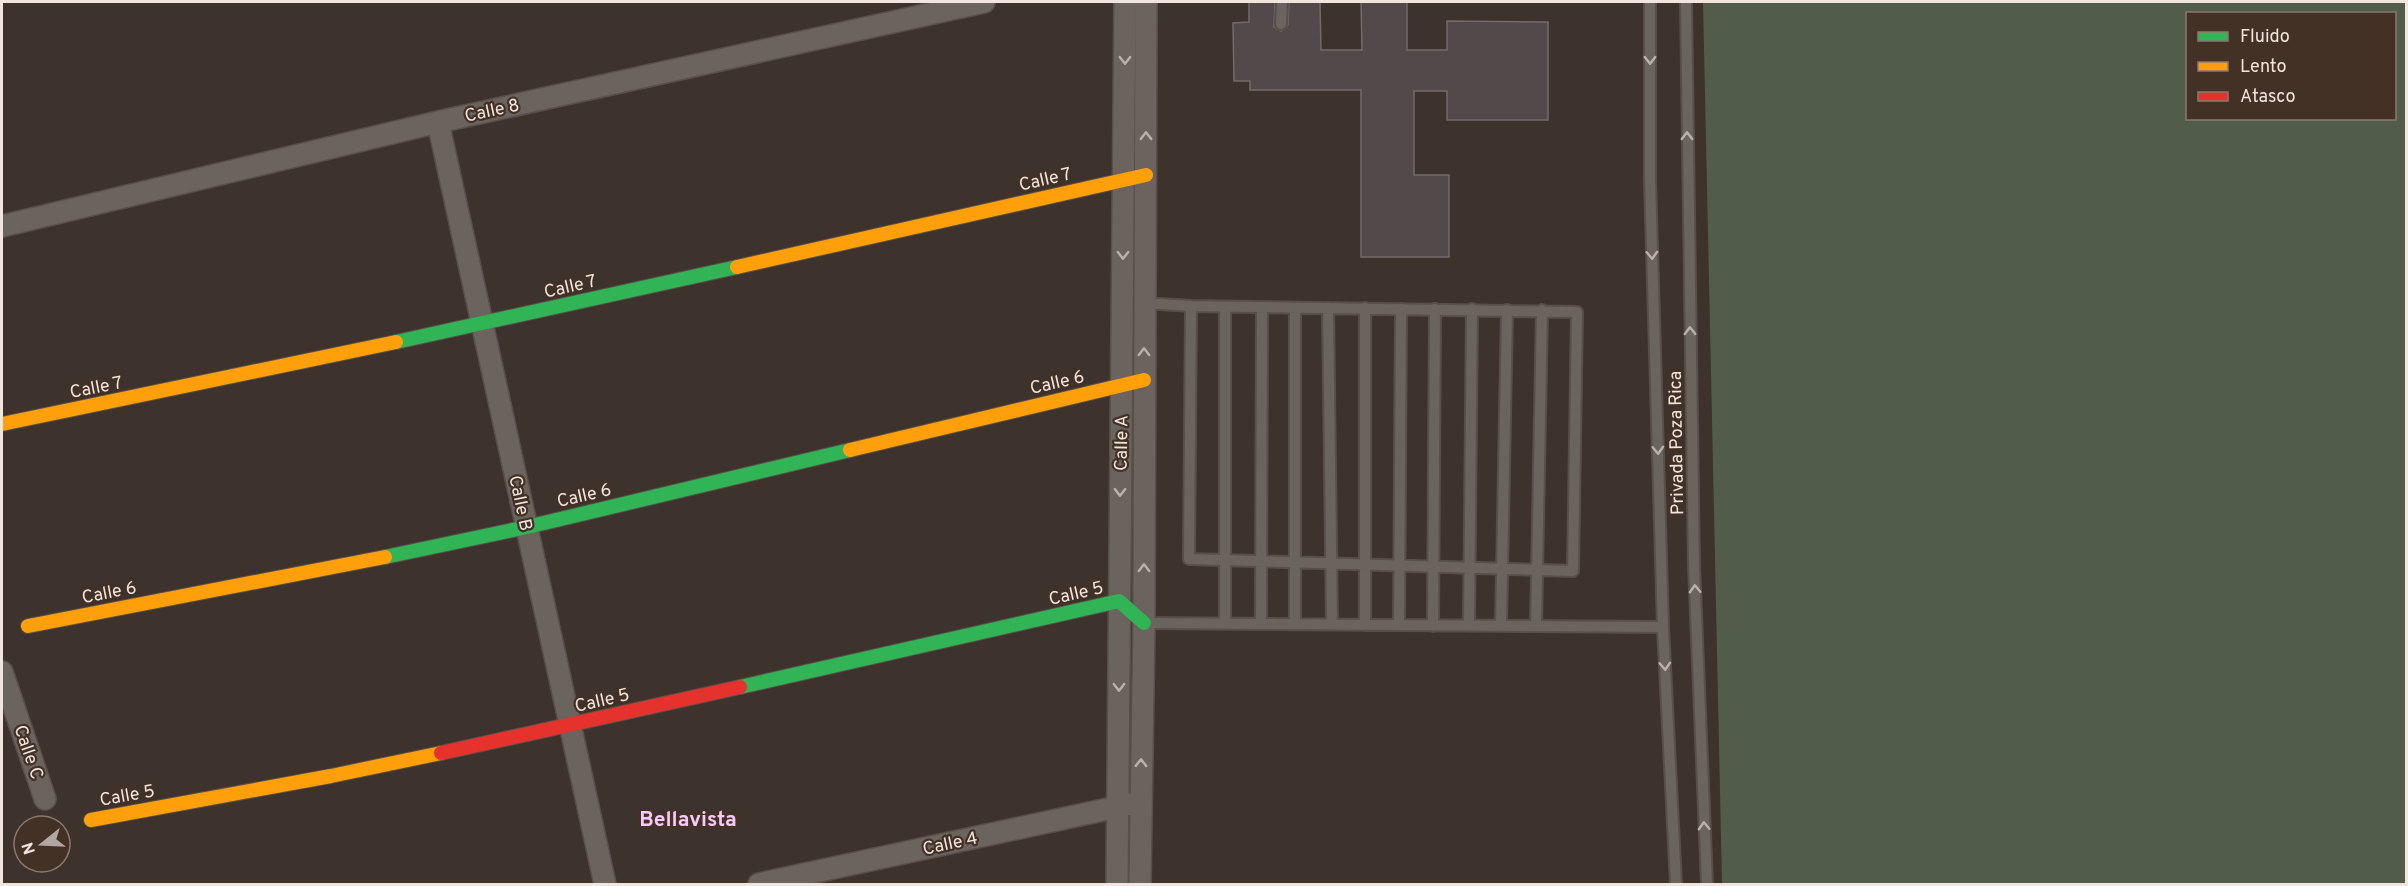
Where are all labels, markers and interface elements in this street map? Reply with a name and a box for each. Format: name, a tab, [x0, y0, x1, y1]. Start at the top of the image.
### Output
legend	[2186, 12, 2396, 120]
text: Fluido	[2240, 26, 2290, 49]
one-way arrow	[1119, 55, 1131, 64]
one-way arrow	[1644, 55, 1656, 64]
text: Lento	[2240, 56, 2286, 79]
text: Atasco	[2240, 86, 2296, 109]
street label: Calle 8	[463, 94, 522, 128]
one-way arrow	[1140, 132, 1152, 141]
one-way arrow	[1681, 132, 1693, 141]
street label: Calle 7	[1017, 163, 1074, 198]
one-way arrow	[1117, 250, 1129, 259]
one-way arrow	[1646, 250, 1659, 259]
street label: Calle 7	[542, 270, 599, 305]
one-way arrow	[1684, 327, 1696, 336]
one-way arrow	[1138, 348, 1150, 357]
street label: Calle 6	[1028, 366, 1087, 401]
street label: Privada Poza Rica	[1665, 371, 1690, 515]
street label: Calle 7	[68, 372, 125, 405]
street label: Calle A	[1111, 415, 1134, 471]
one-way arrow	[1652, 445, 1664, 454]
street label: Calle B	[502, 473, 537, 533]
street label: Calle 6	[555, 479, 614, 514]
one-way arrow	[1114, 487, 1126, 496]
one-way arrow	[1138, 564, 1150, 573]
street label: Calle 6	[80, 577, 139, 610]
street label: Calle 5	[1047, 577, 1106, 612]
one-way arrow	[1689, 585, 1702, 594]
one-way arrow	[1658, 661, 1671, 670]
one-way arrow	[1113, 682, 1125, 691]
street label: Calle 5	[573, 684, 632, 719]
street label: Calle C	[8, 722, 48, 783]
one-way arrow	[1135, 759, 1147, 768]
street label: Calle 5	[98, 780, 157, 813]
district label: Bellavista	[639, 807, 737, 834]
north arrow	[12, 814, 72, 874]
one-way arrow	[1698, 822, 1711, 831]
street label: Calle 4	[921, 827, 980, 862]
text: N	[18, 839, 41, 857]

